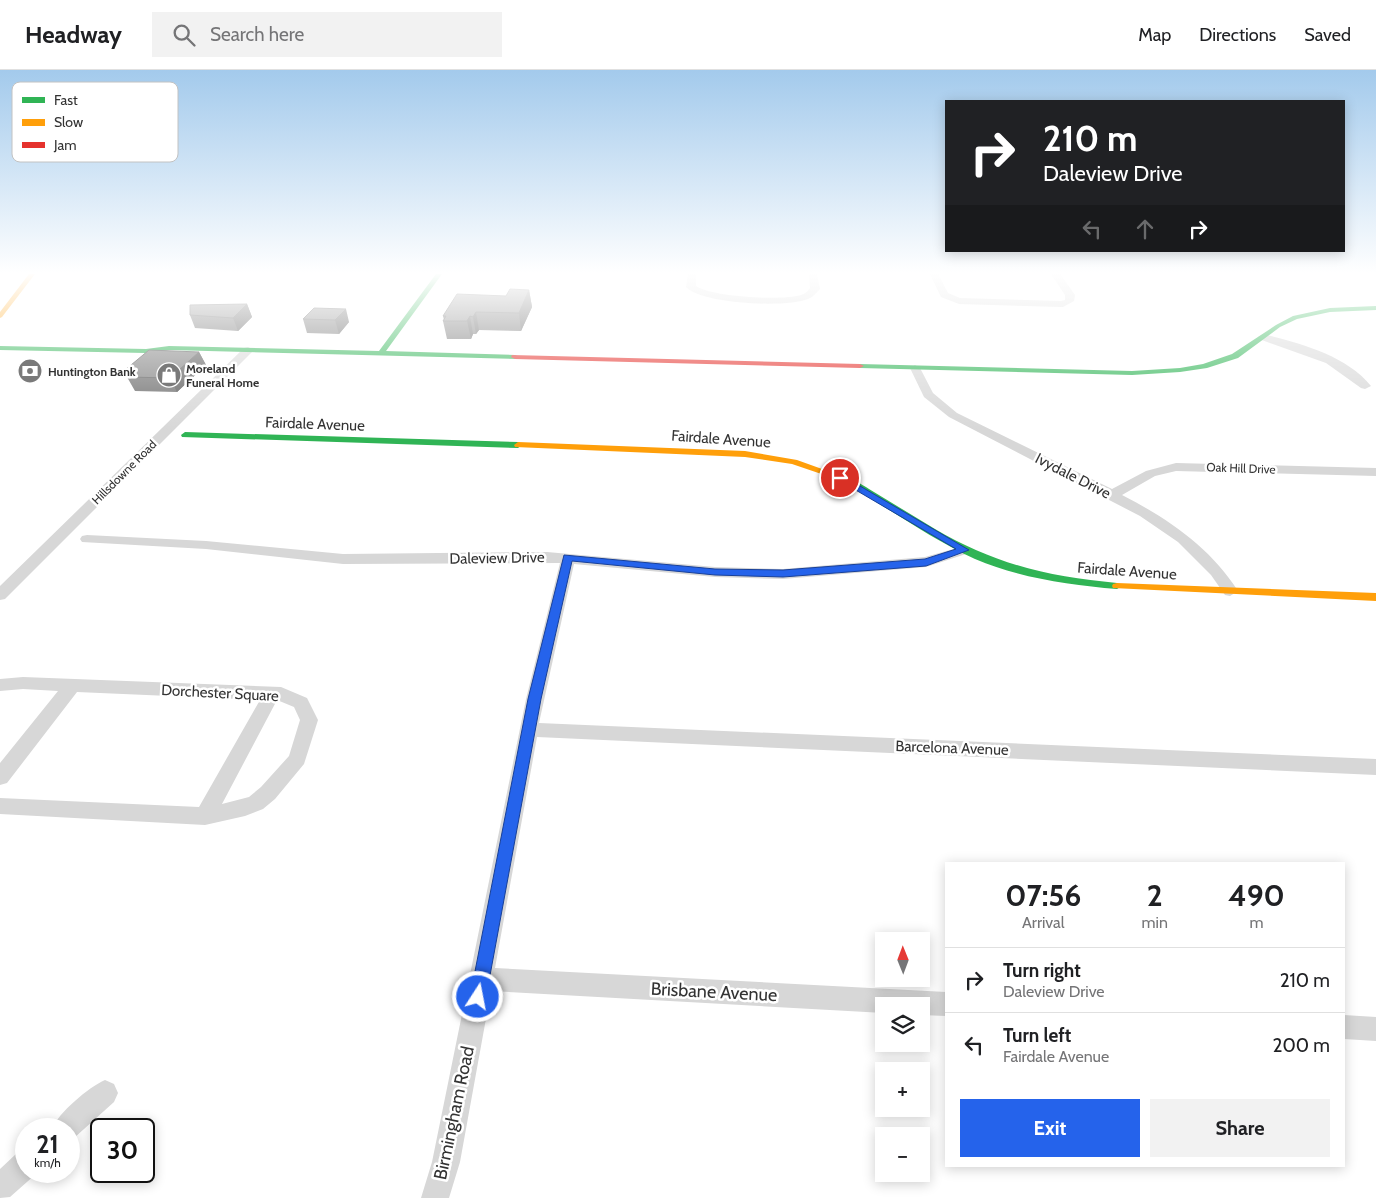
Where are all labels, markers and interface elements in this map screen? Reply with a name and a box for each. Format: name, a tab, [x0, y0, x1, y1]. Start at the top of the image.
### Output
search box	[152, 12, 502, 57]
text: Headway	[25, 20, 122, 49]
icon: search	[170, 21, 198, 49]
text: Search here	[210, 23, 304, 46]
text: Map	[1138, 24, 1171, 46]
text: Directions	[1199, 24, 1276, 46]
text: Saved	[1304, 24, 1351, 46]
legend	[12, 82, 178, 162]
text: Fast	[54, 91, 78, 109]
text: Slow	[54, 113, 83, 131]
text: 210 m	[1043, 117, 1137, 160]
icon: right	[960, 120, 1025, 185]
text: Jam	[53, 136, 76, 154]
text: Daleview Drive	[1043, 160, 1183, 187]
icon: left	[1078, 215, 1106, 243]
icon: ahead	[1131, 215, 1159, 243]
icon: right	[1184, 215, 1212, 243]
bank icon: Huntington Bank	[17, 358, 43, 384]
place label: Moreland Funeral Home	[186, 361, 259, 390]
shop icon: Moreland Funeral Home	[156, 362, 182, 388]
place label: Huntington Bank	[48, 364, 136, 379]
street label: Fairdale Avenue	[265, 413, 365, 435]
street label: Fairdale Avenue	[671, 427, 772, 451]
street label: Hillsdowne Road	[89, 437, 159, 507]
street label: Ivydale Drive	[1032, 449, 1114, 503]
pin	[819, 457, 861, 499]
street label: Oak Hill Drive	[1206, 459, 1276, 477]
icon: arrive	[826, 464, 854, 492]
street label: Daleview Drive	[449, 548, 545, 568]
street label: Fairdale Avenue	[1077, 559, 1178, 583]
street label: Dorchester Square	[161, 681, 280, 705]
street label: Barcelona Avenue	[895, 737, 1009, 759]
text: 07:56	[1005, 877, 1081, 914]
text: 2	[1147, 877, 1163, 914]
text: 490	[1228, 877, 1285, 914]
text: Arrival	[1022, 913, 1065, 932]
text: min	[1142, 913, 1168, 932]
text: m	[1249, 913, 1263, 932]
north arrow	[875, 932, 930, 988]
map controls	[875, 932, 930, 1182]
text: Turn right	[1003, 959, 1081, 982]
icon: right	[960, 966, 988, 994]
text: 210 m	[1280, 969, 1330, 992]
position arrow	[451, 970, 503, 1022]
street label: Brisbane Avenue	[650, 978, 778, 1006]
text: Daleview Drive	[1003, 982, 1105, 1001]
button: layers	[875, 997, 930, 1052]
text: Turn left	[1003, 1024, 1071, 1047]
icon: left	[960, 1031, 988, 1059]
text: 200 m	[1273, 1034, 1330, 1057]
street label: Birmingham Road	[429, 1044, 479, 1182]
text: Fairdale Avenue	[1003, 1047, 1109, 1066]
button: +	[875, 1062, 930, 1117]
button: Exit	[960, 1099, 1140, 1157]
button: Share	[1150, 1099, 1330, 1157]
speed limit sign: 30	[90, 1118, 155, 1183]
button: −	[875, 1127, 930, 1182]
text: 21	[36, 1129, 59, 1159]
text: km/h	[34, 1155, 61, 1170]

